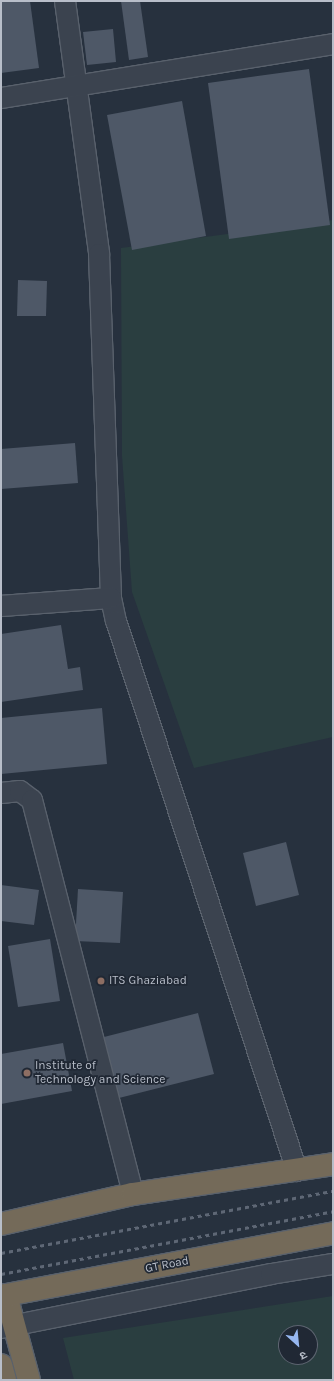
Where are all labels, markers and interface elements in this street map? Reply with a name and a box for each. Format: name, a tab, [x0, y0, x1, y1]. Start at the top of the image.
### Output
place label: ITS Ghaziabad	[109, 974, 187, 988]
marker: ITS Ghaziabad	[96, 976, 106, 986]
place label: Institute of Technology and Science	[35, 1059, 165, 1087]
marker: Institute of Technology and Science	[22, 1068, 32, 1078]
street label: GT Road	[144, 1254, 190, 1276]
north arrow	[278, 1325, 318, 1365]
text: उ	[297, 1348, 309, 1362]

